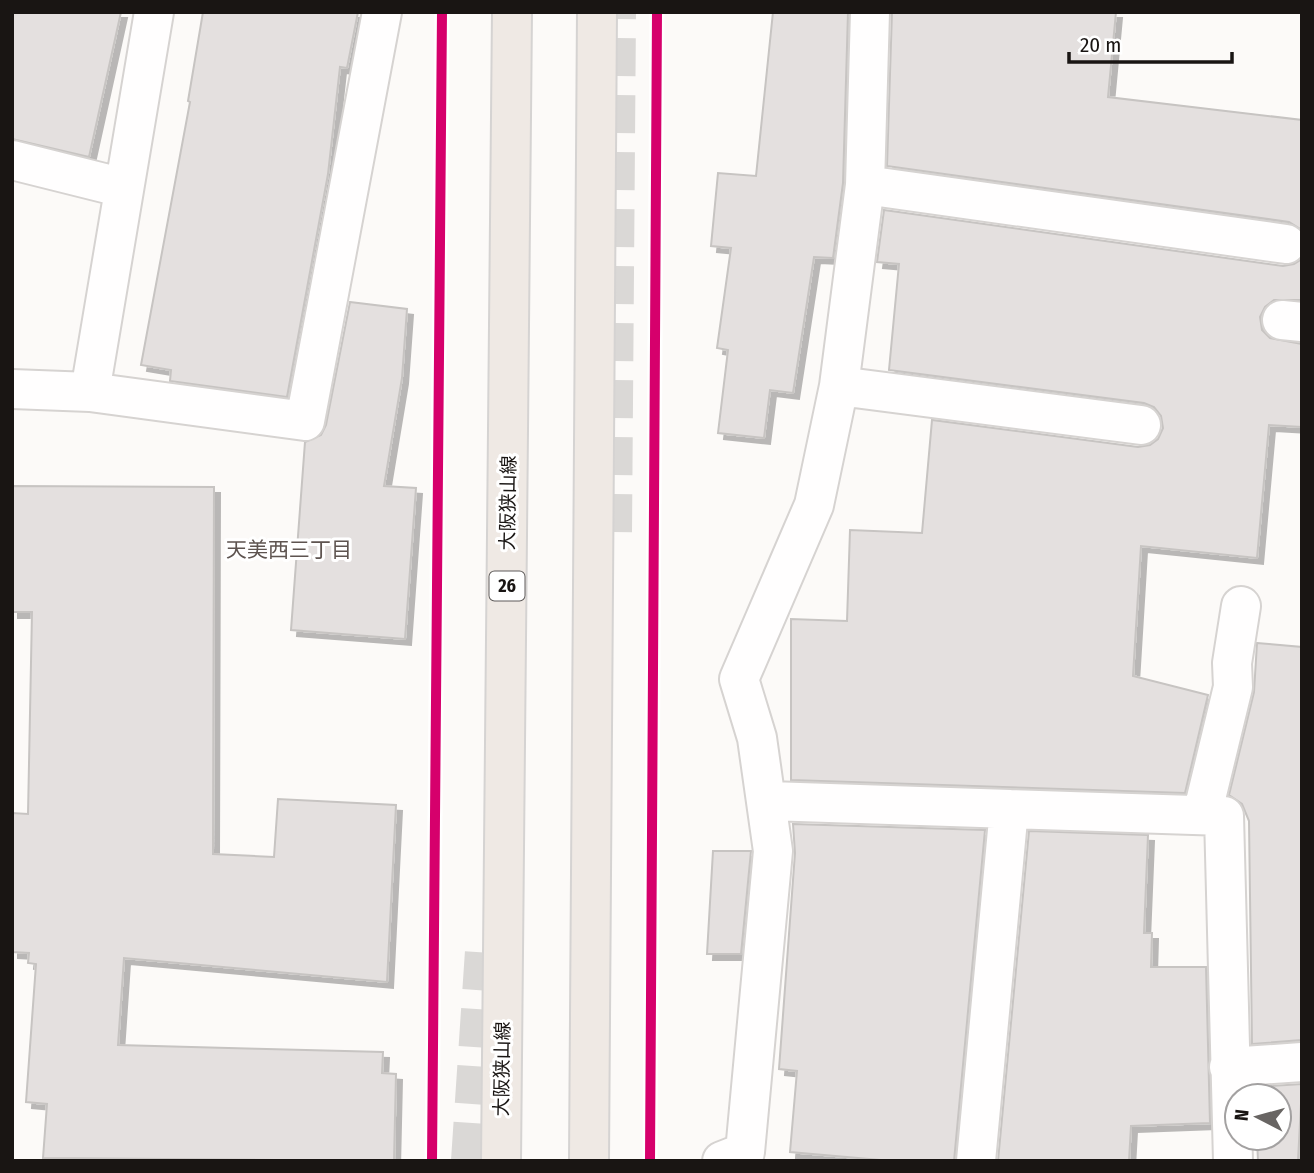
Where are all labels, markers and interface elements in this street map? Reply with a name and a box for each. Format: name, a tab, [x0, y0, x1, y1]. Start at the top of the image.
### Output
scale bar	[1069, 21, 1232, 65]
text: 20 m	[1080, 32, 1121, 58]
street label: 大阪狭山線	[496, 455, 520, 551]
district label: 天美西三丁目	[226, 537, 352, 563]
road number: 26	[490, 572, 524, 600]
street label: 大阪狭山線	[490, 1021, 514, 1117]
north arrow	[1223, 1082, 1293, 1152]
text: N	[1230, 1108, 1254, 1122]

